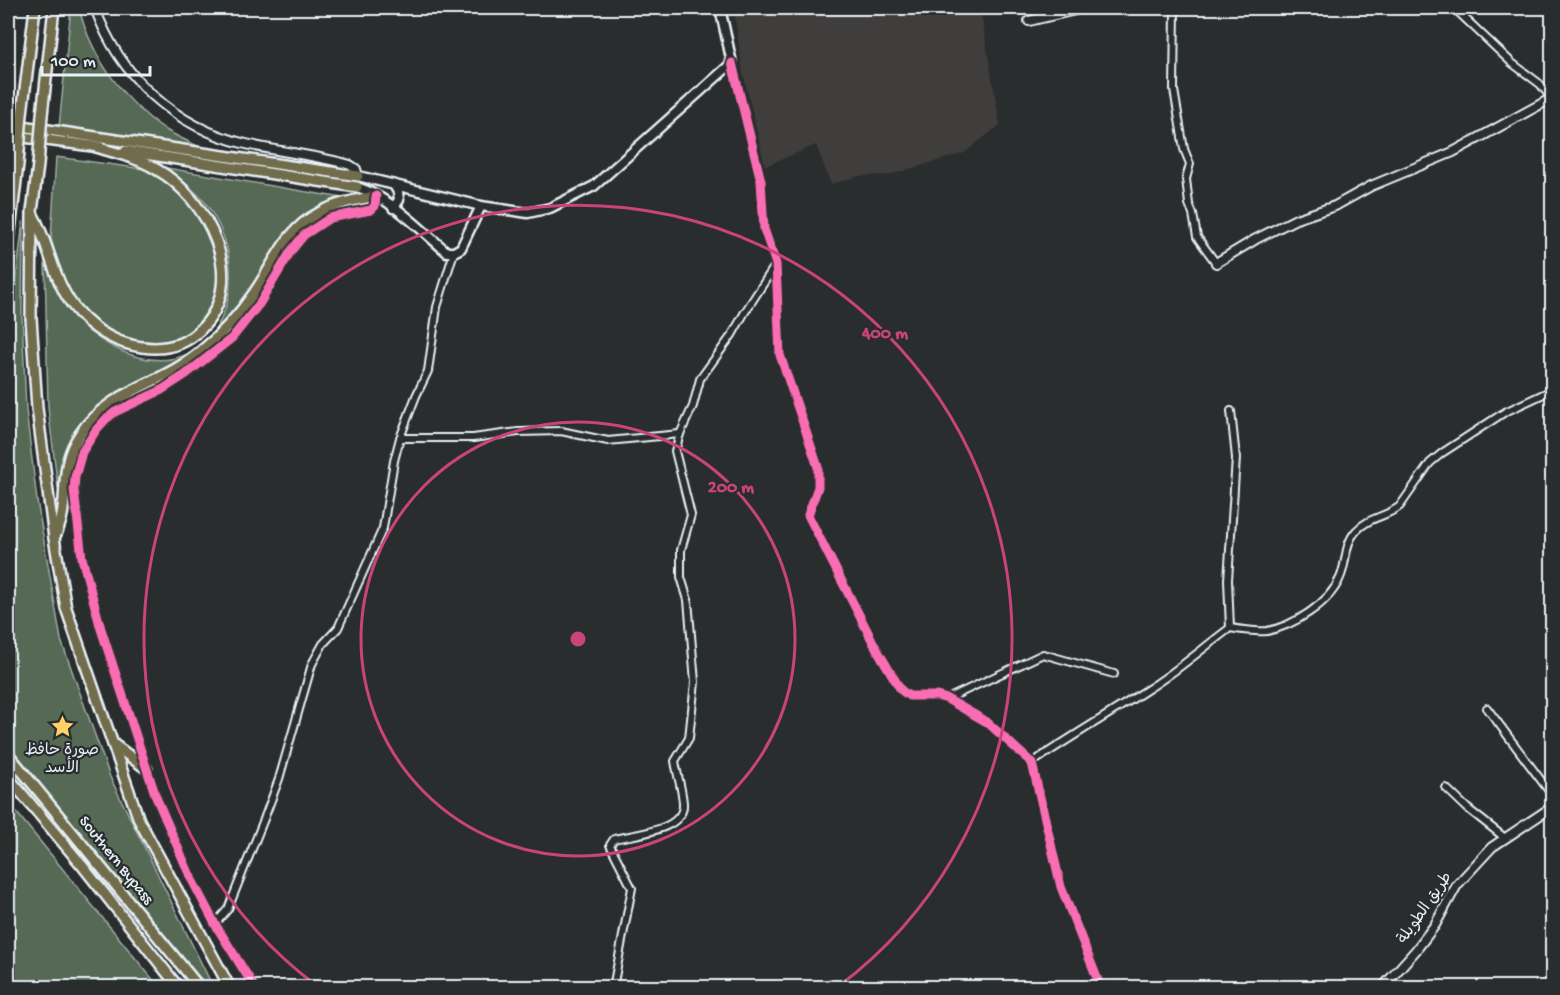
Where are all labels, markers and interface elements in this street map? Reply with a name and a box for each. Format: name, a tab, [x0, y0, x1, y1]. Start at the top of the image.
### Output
scale bar	[42, 39, 150, 77]
text: 100 m	[50, 52, 96, 73]
text: 400 m	[861, 324, 908, 345]
text: 200 m	[708, 478, 754, 499]
centre of rings	[568, 629, 588, 649]
place icon: صورة حافظ الأسد	[49, 713, 75, 739]
place label: صورة حافظ الأسد	[25, 742, 99, 779]
street label: Southern Bypass	[74, 813, 157, 910]
street label: طريق الطويلة	[1393, 869, 1458, 949]

